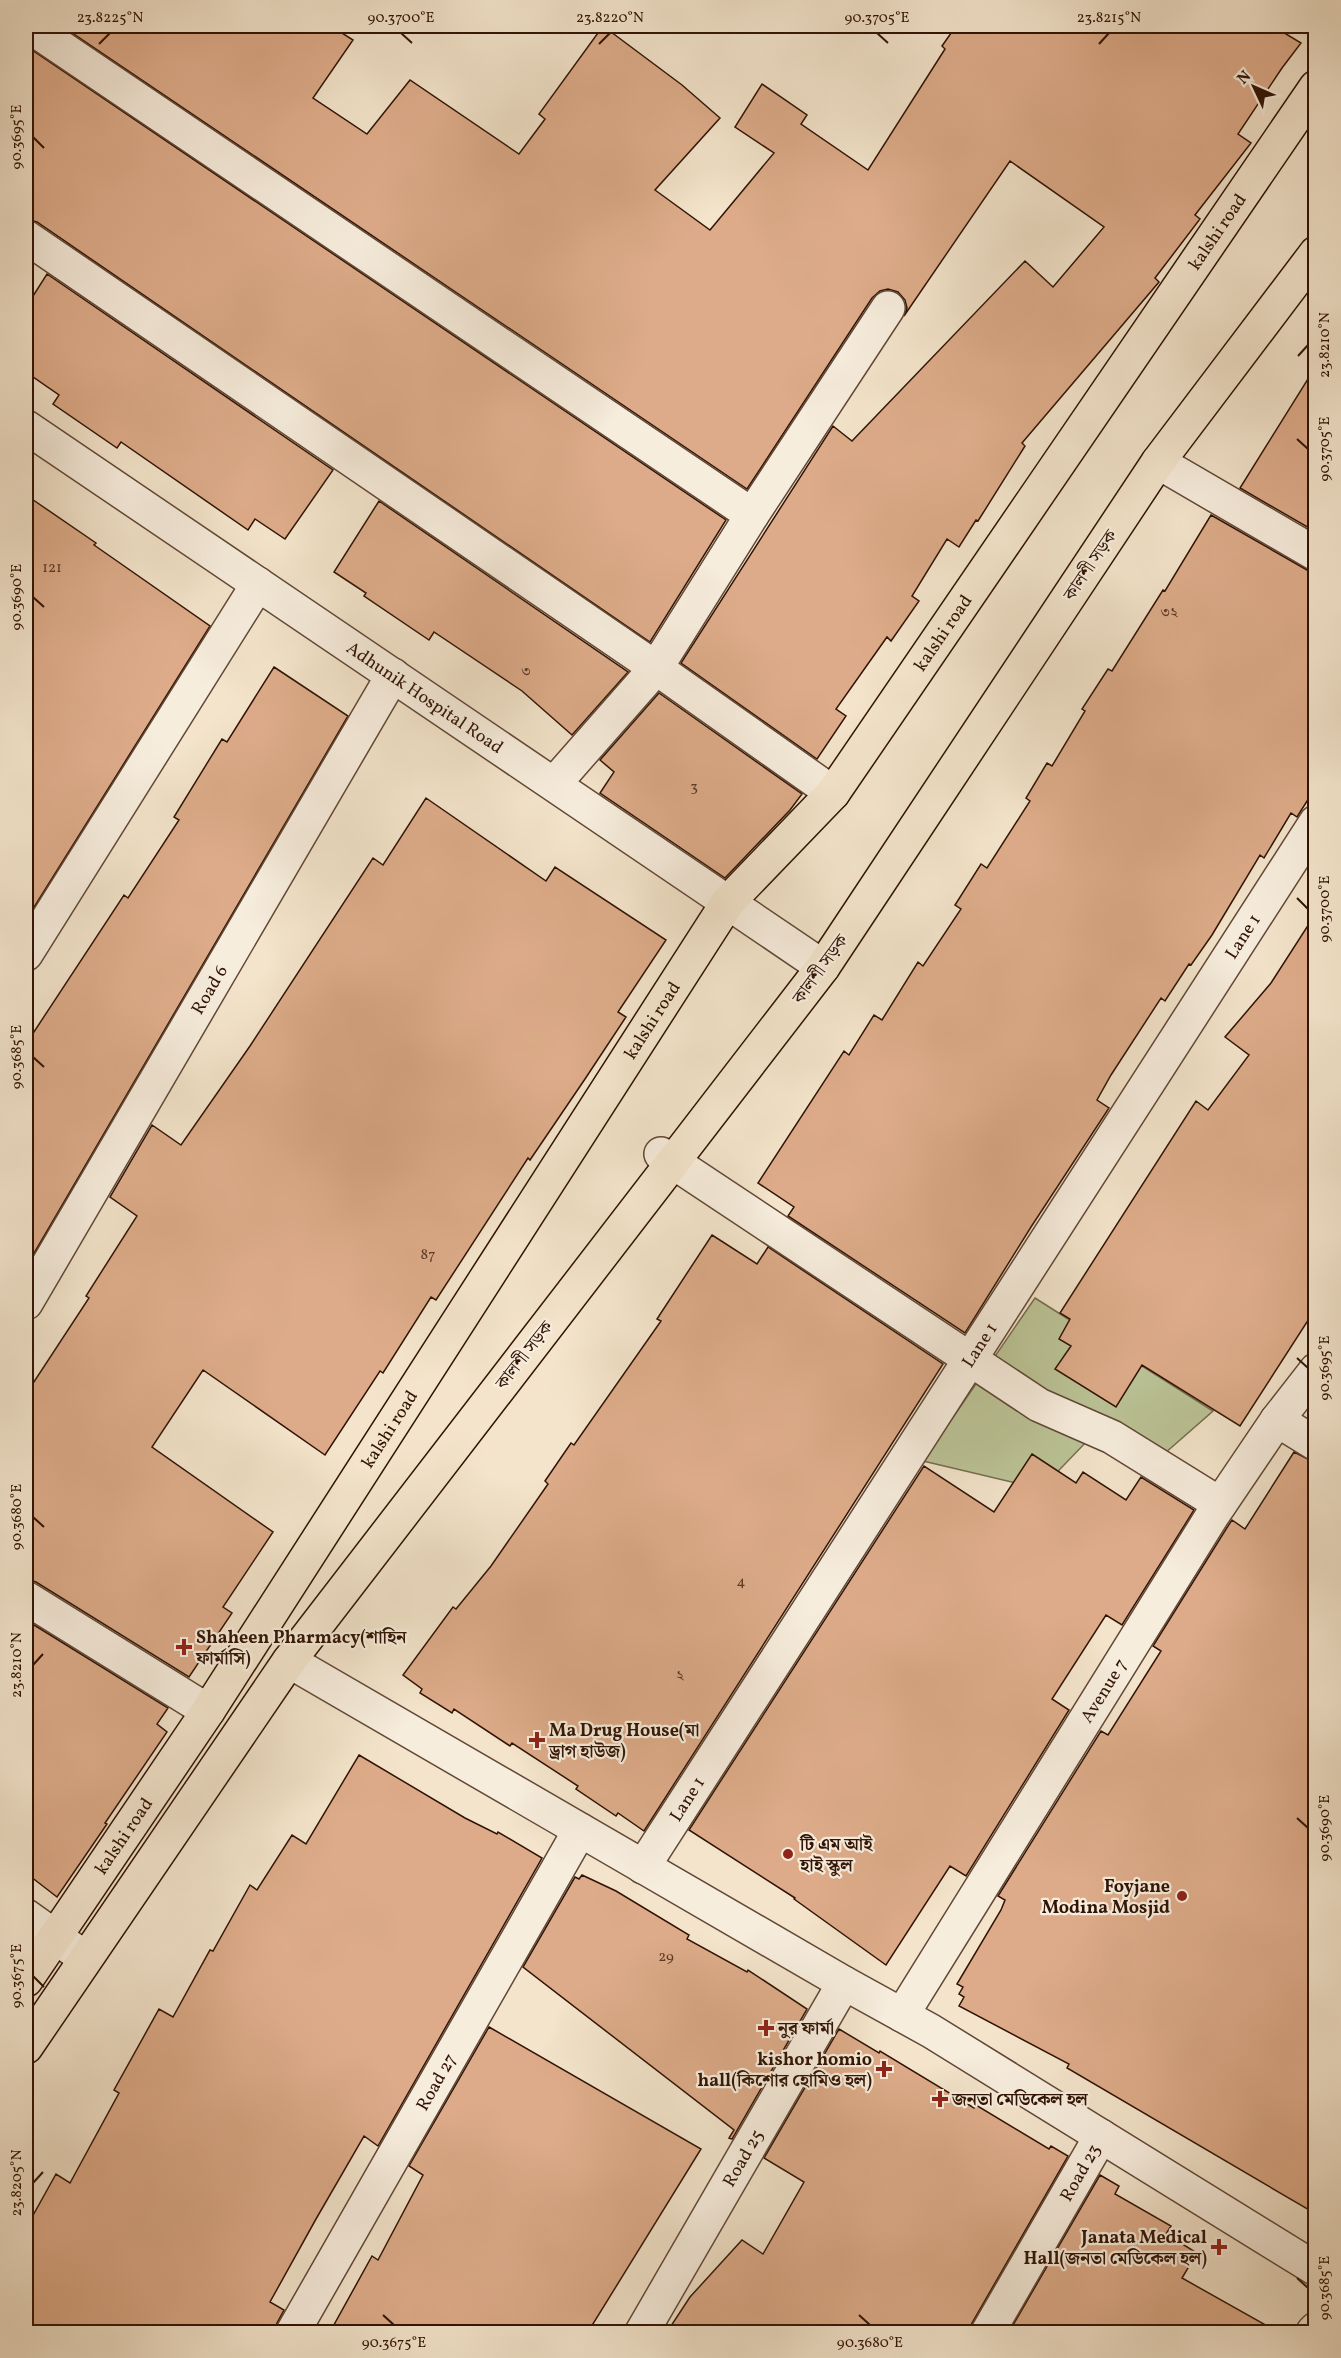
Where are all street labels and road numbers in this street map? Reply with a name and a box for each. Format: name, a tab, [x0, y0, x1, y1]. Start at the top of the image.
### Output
street label: kalshi road	[1183, 189, 1253, 276]
street label: কালশী সড়ক	[1058, 524, 1125, 607]
street label: kalshi road	[909, 590, 979, 677]
street label: Adhunik Hospital Road	[341, 637, 508, 761]
street label: Lane 1	[1220, 910, 1267, 964]
street label: কালশী সড়ক	[787, 929, 856, 1011]
street label: Road 6	[186, 961, 235, 1020]
street label: kalshi road	[619, 977, 688, 1065]
street label: কালশী সড়ক	[490, 1315, 561, 1396]
street label: Lane 1	[957, 1318, 1004, 1373]
street label: kalshi road	[356, 1386, 425, 1474]
street label: Avenue 7	[1075, 1654, 1134, 1728]
street label: Lane 1	[664, 1772, 712, 1827]
street label: kalshi road	[90, 1793, 160, 1880]
street label: Road 27	[411, 2050, 464, 2116]
street label: Road 25	[717, 2125, 770, 2192]
street label: Road 23	[1055, 2140, 1108, 2207]

